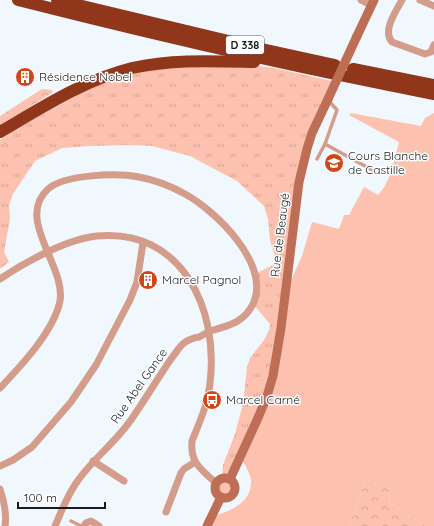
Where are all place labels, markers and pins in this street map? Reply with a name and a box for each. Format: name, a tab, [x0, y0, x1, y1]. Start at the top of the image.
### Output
building icon: Résidence Nobel	[14, 66, 36, 88]
place label: Résidence Nobel	[39, 69, 132, 84]
place label: Cours Blanche de Castille	[348, 148, 428, 177]
school or university icon: Cours Blanche de Castille	[323, 152, 345, 174]
building icon: Marcel Pagnol	[137, 269, 159, 291]
place label: Marcel Pagnol	[162, 272, 241, 287]
bus stop icon: Marcel Carné	[201, 389, 223, 411]
place label: Marcel Carné	[226, 392, 300, 407]

